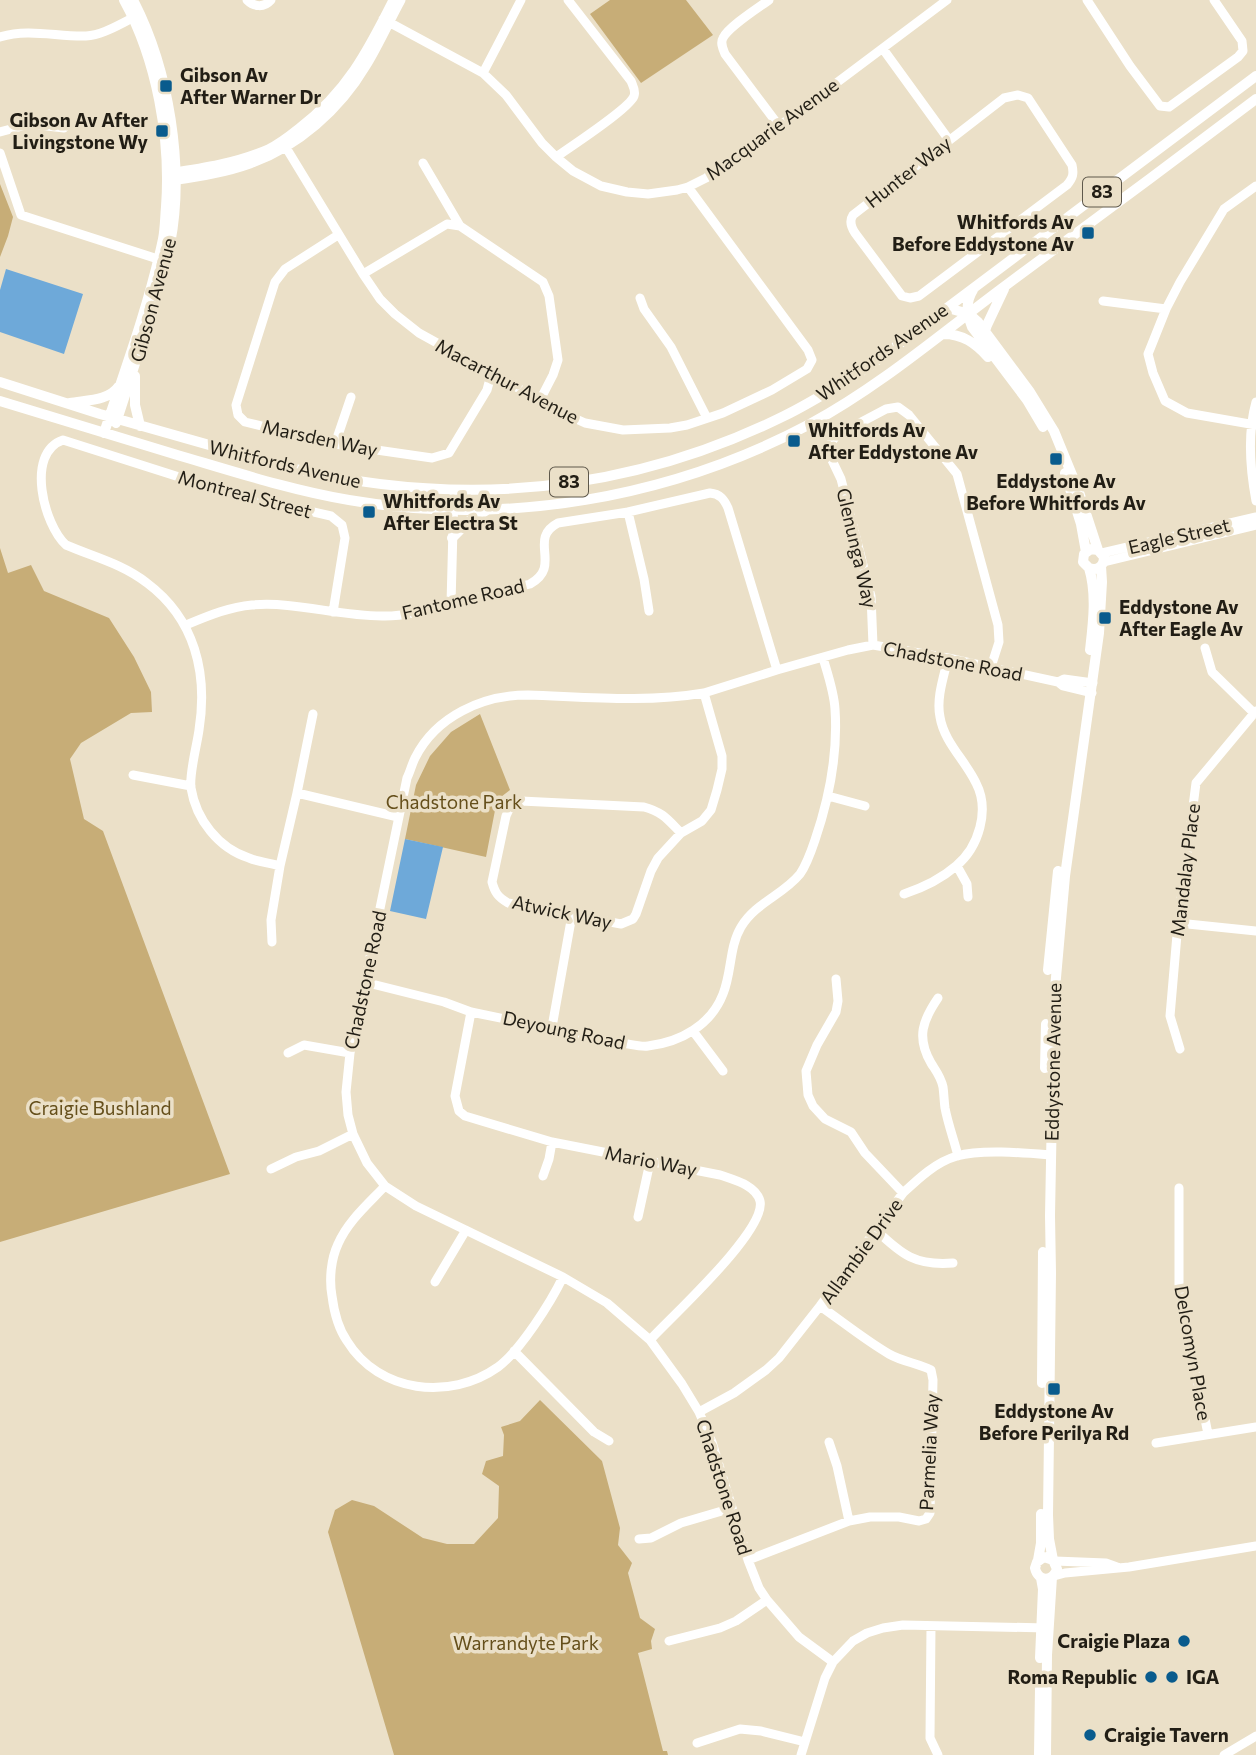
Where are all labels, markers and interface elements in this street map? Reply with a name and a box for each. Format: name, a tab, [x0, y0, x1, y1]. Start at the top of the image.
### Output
place label: Gibson Av After Warner Dr	[180, 63, 322, 108]
street label: Macquarie Avenue	[701, 73, 843, 184]
marker: Gibson Av After Warner Dr	[158, 78, 174, 94]
place label: Gibson Av After Livingstone Wy	[9, 108, 149, 153]
marker: Gibson Av After Livingstone Wy	[154, 123, 170, 139]
street label: Hunter Way	[860, 131, 955, 212]
road number: 83	[1083, 177, 1121, 206]
place label: Whitfords Av Before Eddystone Av	[892, 210, 1075, 255]
marker: Whitfords Av Before Eddystone Av	[1080, 225, 1096, 241]
street label: Gibson Avenue	[125, 235, 180, 365]
street label: Whitfords Avenue	[812, 298, 952, 406]
street label: Macarthur Avenue	[432, 333, 583, 428]
street label: Marsden Way	[260, 414, 380, 461]
place label: Whitfords Av After Eddystone Av	[808, 418, 979, 463]
marker: Whitfords Av After Eddystone Av	[786, 433, 802, 449]
street label: Whitfords Avenue	[207, 435, 363, 492]
marker: Eddystone Av Before Whitfords Av	[1048, 451, 1064, 467]
street label: Montreal Street	[176, 465, 315, 522]
road number: 83	[550, 468, 588, 496]
place label: Eddystone Av Before Whitfords Av	[966, 469, 1147, 514]
street label: Glenunga Way	[832, 485, 883, 610]
place label: Whitfords Av After Electra St	[383, 489, 518, 534]
marker: Whitfords Av After Electra St	[361, 504, 377, 520]
street label: Eagle Street	[1126, 513, 1232, 558]
street label: Fantome Road	[399, 573, 526, 624]
place label: Eddystone Av After Eagle Av	[1119, 595, 1244, 640]
marker: Eddystone Av After Eagle Av	[1097, 610, 1113, 626]
street label: Chadstone Road	[882, 636, 1025, 685]
park label: Chadstone Park	[386, 790, 522, 813]
street label: Mandalay Place	[1165, 802, 1204, 938]
street label: Atwick Way	[510, 890, 614, 933]
street label: Chadstone Road	[339, 908, 390, 1051]
street label: Eddystone Avenue	[1040, 983, 1065, 1141]
street label: Deyoung Road	[501, 1005, 627, 1054]
park label: Craigie Bushland	[28, 1096, 172, 1119]
street label: Mario Way	[603, 1140, 699, 1181]
street label: Allambie Drive	[815, 1193, 907, 1308]
street label: Delcomyn Place	[1170, 1284, 1217, 1422]
marker: Eddystone Av Before Perilya Rd	[1046, 1381, 1062, 1397]
street label: Parmelia Way	[914, 1393, 943, 1511]
place label: Eddystone Av Before Perilya Rd	[979, 1399, 1129, 1444]
street label: Chadstone Road	[692, 1416, 757, 1558]
place label: Craigie Plaza	[1057, 1629, 1170, 1652]
park label: Warrandyte Park	[453, 1631, 599, 1654]
marker: Craigie Plaza	[1176, 1633, 1192, 1649]
place label: Roma Republic	[1008, 1665, 1137, 1688]
place label: IGA	[1186, 1665, 1220, 1688]
marker: Roma Republic	[1143, 1669, 1159, 1685]
marker: IGA	[1164, 1669, 1180, 1685]
place label: Craigie Tavern	[1104, 1723, 1229, 1746]
marker: Craigie Tavern	[1082, 1727, 1098, 1743]

